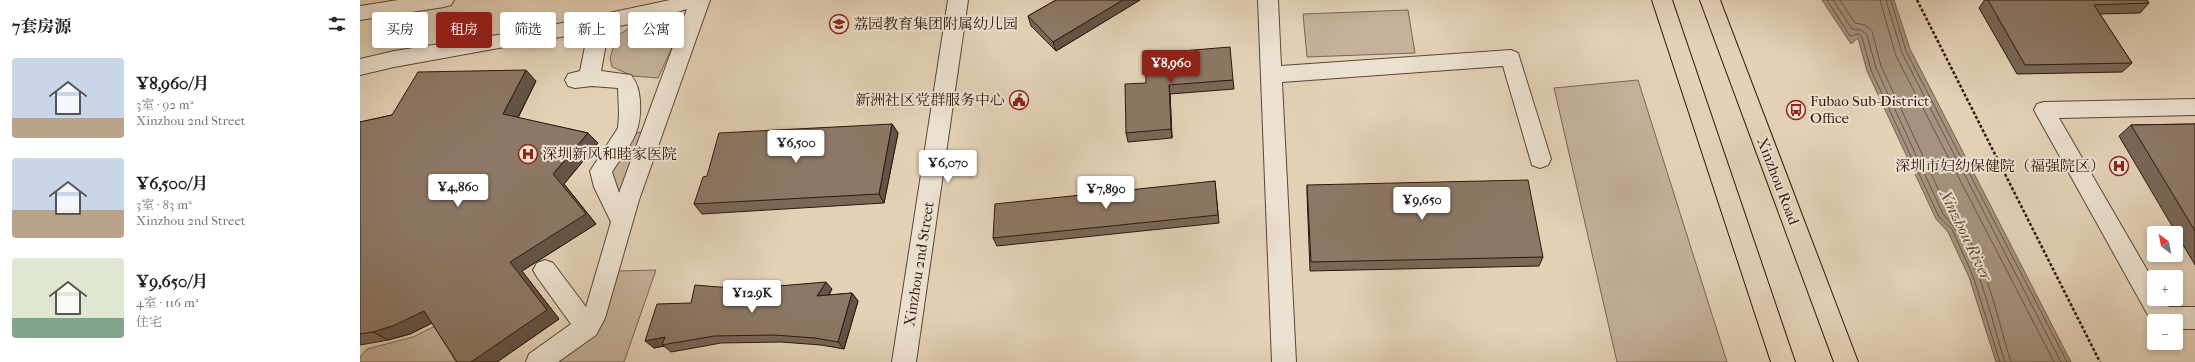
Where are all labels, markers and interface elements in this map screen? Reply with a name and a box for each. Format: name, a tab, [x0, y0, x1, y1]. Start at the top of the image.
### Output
chip: 买房	[372, 12, 428, 48]
chip: 租房	[436, 12, 492, 48]
chip: 筛选	[500, 12, 556, 48]
chip: 新上	[564, 12, 620, 48]
chip: 公寓	[628, 12, 684, 48]
icon: filters	[326, 13, 348, 35]
school or university icon: 荔园教育集团附属幼儿园	[828, 13, 850, 35]
place label: 荔园教育集团附属幼儿园	[853, 15, 1018, 33]
text: 7套房源	[12, 16, 71, 36]
pin: ¥8,960	[1138, 50, 1204, 84]
text: ¥8,960	[1151, 55, 1191, 70]
text: ¥8,960/月	[136, 73, 210, 93]
icon: home	[44, 74, 92, 122]
public building icon: 新洲社区党群服务中心	[1008, 89, 1030, 111]
place label: 新洲社区党群服务中心	[855, 91, 1005, 109]
place label: Fubao Sub-District Office	[1810, 92, 1930, 127]
text: 3室 · 92 m²	[136, 97, 193, 112]
bus stop icon: Fubao Sub-District Office	[1785, 99, 1807, 121]
text: Xinzhou 2nd Street	[136, 113, 245, 128]
pin: ¥6,500	[763, 130, 829, 164]
text: ¥6,500	[776, 135, 816, 150]
street label: Xinzhou Road	[1753, 135, 1803, 228]
hospital icon: 深圳新风和睦家医院	[517, 143, 539, 165]
place label: 深圳新风和睦家医院	[542, 145, 677, 163]
pin: ¥6,070	[915, 150, 981, 184]
text: ¥6,070	[928, 155, 968, 170]
hospital icon: 深圳市妇幼保健院（福强院区）	[2108, 155, 2130, 177]
place label: 深圳市妇幼保健院（福强院区）	[1895, 157, 2105, 175]
text: ¥6,500/月	[136, 173, 208, 193]
icon: home	[44, 174, 92, 222]
pin: ¥4,860	[425, 174, 491, 208]
pin: ¥7,890	[1073, 176, 1139, 210]
text: ¥4,860	[437, 179, 479, 194]
text: ¥7,890	[1086, 181, 1126, 196]
water label: Xinzhou River	[1935, 185, 1997, 285]
pin: ¥9,650	[1389, 187, 1455, 221]
text: ¥9,650	[1402, 192, 1442, 207]
text: 3室 · 83 m²	[136, 197, 192, 212]
street label: Xinzhou 2nd Street	[900, 200, 938, 328]
text: Xinzhou 2nd Street	[136, 213, 245, 228]
north arrow	[2147, 226, 2183, 262]
map controls	[2147, 226, 2183, 350]
button: +	[2147, 270, 2183, 306]
text: ¥9,650/月	[136, 271, 209, 291]
icon: home	[44, 274, 92, 322]
pin: ¥12.9K	[719, 280, 785, 314]
text: ¥12.9K	[732, 285, 772, 300]
text: 4室 · 116 m²	[136, 295, 198, 310]
text: 住宅	[136, 314, 162, 329]
button: −	[2147, 314, 2183, 350]

